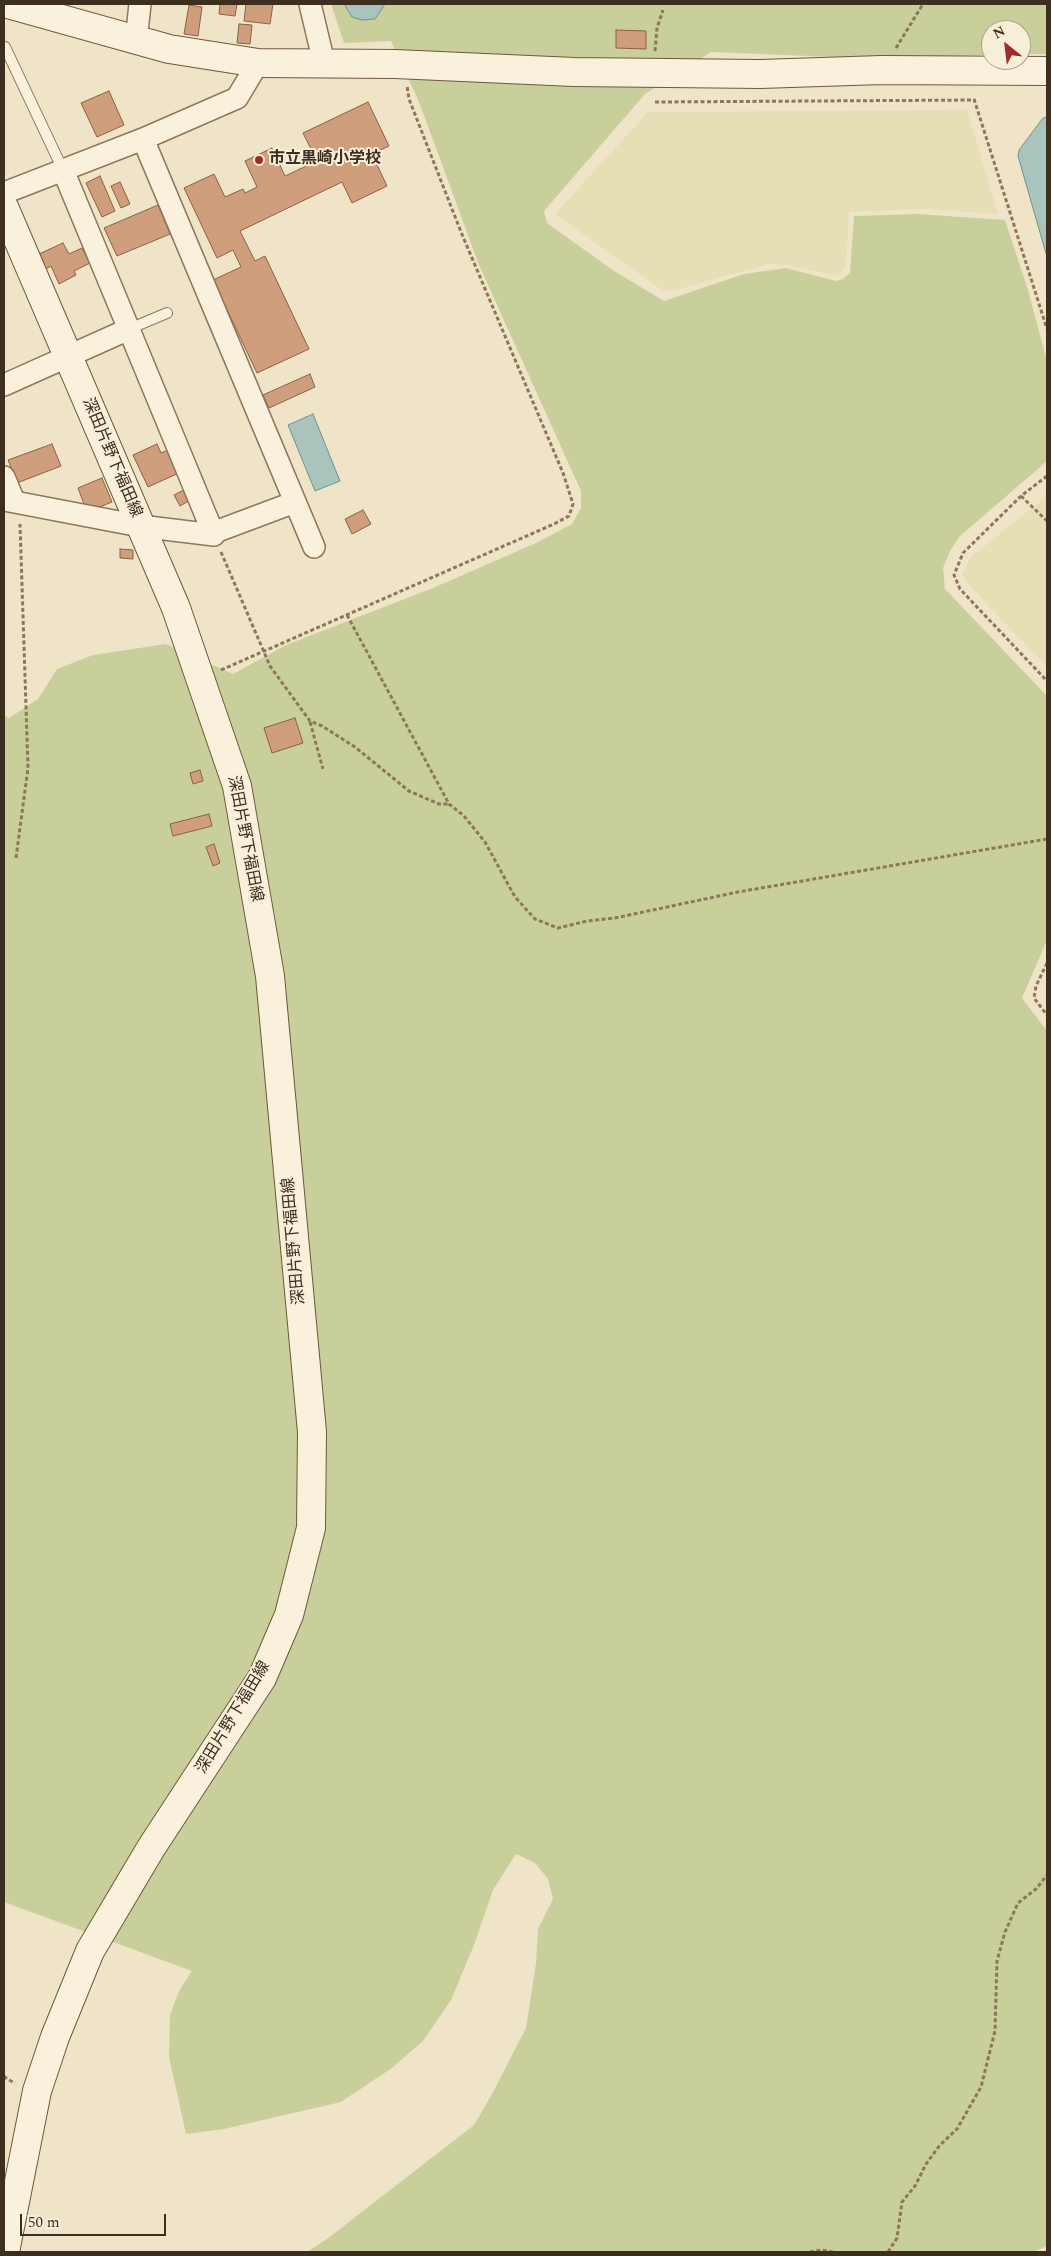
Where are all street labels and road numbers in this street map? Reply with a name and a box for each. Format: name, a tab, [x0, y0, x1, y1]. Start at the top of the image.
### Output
street label: 深田片野下福田線	[77, 395, 145, 521]
street label: 深田片野下福田線	[222, 774, 266, 904]
street label: 深田片野下福田線	[280, 1176, 310, 1306]
street label: 深田片野下福田線	[193, 1658, 275, 1778]

